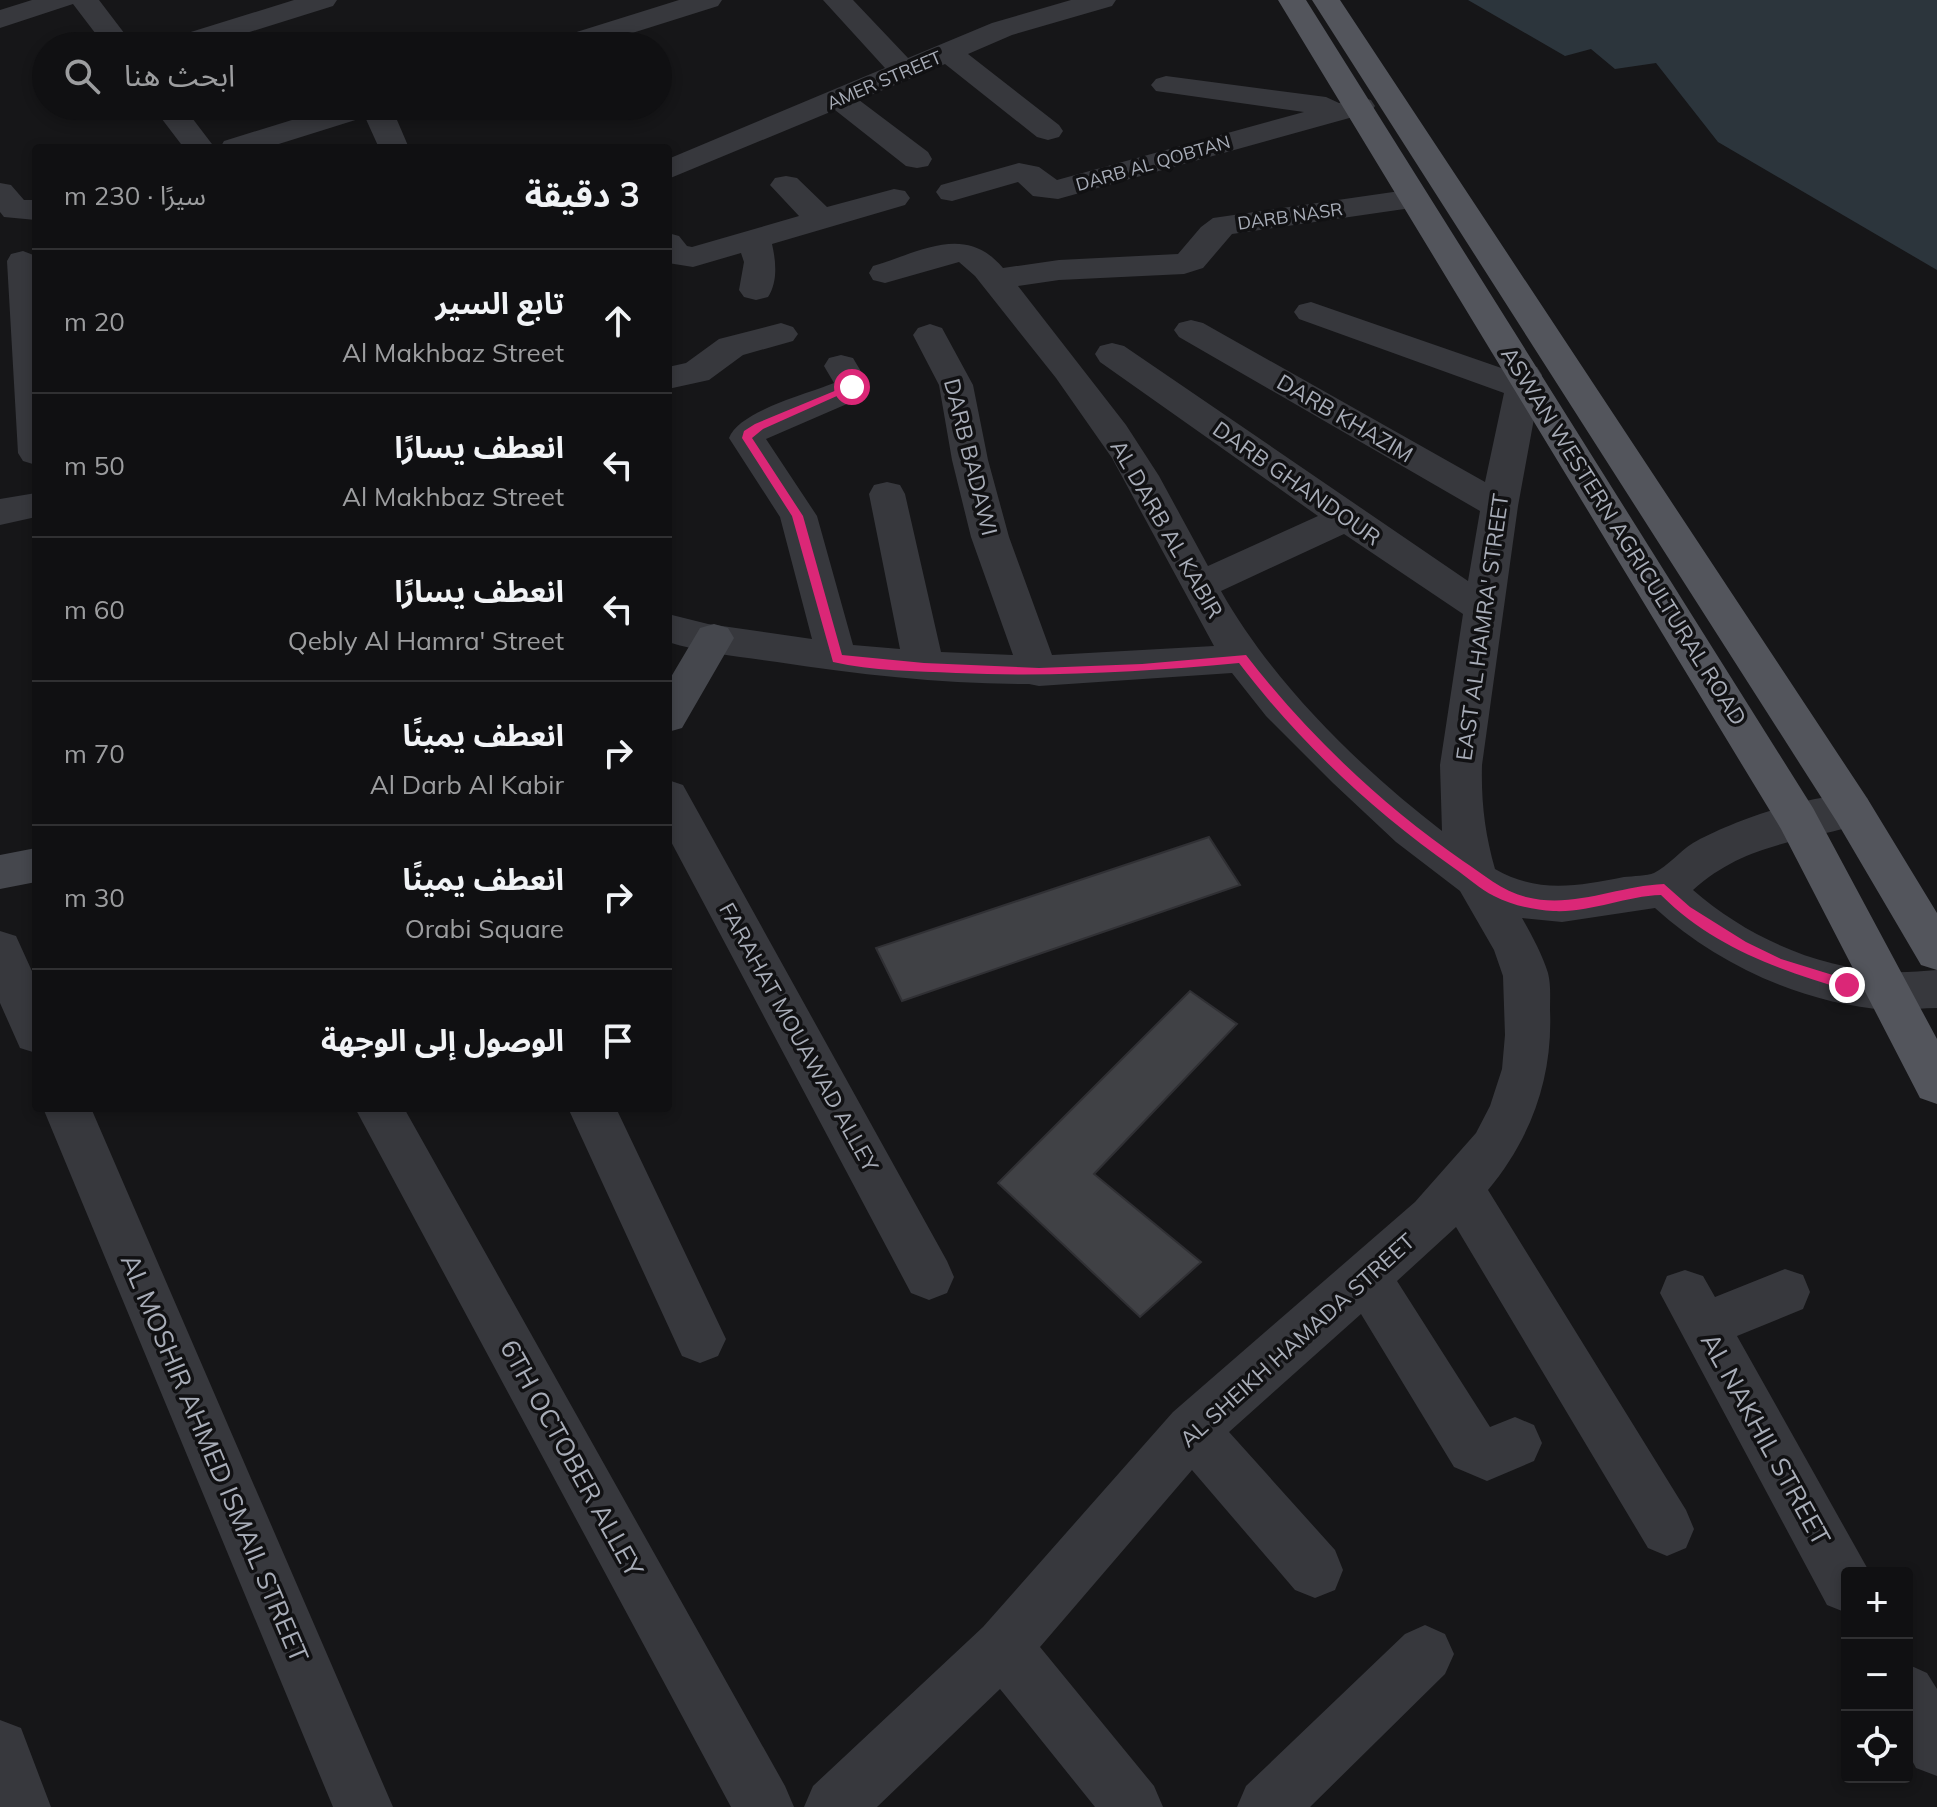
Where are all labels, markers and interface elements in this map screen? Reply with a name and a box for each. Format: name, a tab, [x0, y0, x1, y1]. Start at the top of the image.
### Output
search box	[32, 32, 672, 120]
street label: AMER STREET	[823, 45, 945, 115]
icon: search	[60, 54, 104, 98]
text: ابحث هنا	[124, 56, 235, 94]
street label: DARB AL QOBTAN	[1073, 130, 1233, 196]
text: 3 دقيقة	[525, 173, 640, 216]
text: سيرًا · 230 m	[64, 179, 206, 212]
street label: DARB NASR	[1236, 197, 1344, 235]
text: تابع السير	[435, 284, 564, 322]
icon: ahead	[596, 299, 640, 343]
text: 20 m	[64, 305, 125, 338]
text: Al Makhbaz Street	[342, 336, 564, 369]
street label: ASWAN WESTERN AGRICULTURAL ROAD	[1495, 342, 1753, 730]
street label: DARB KHAZIM	[1272, 368, 1418, 468]
route start	[834, 369, 870, 405]
street label: DARB BADAWI	[938, 376, 1004, 538]
street label: DARB GHANDOUR	[1208, 415, 1386, 551]
text: انعطف يسارًا	[395, 428, 564, 466]
street label: AL DARB AL KABIR	[1105, 435, 1229, 623]
icon: left	[596, 443, 640, 487]
text: 50 m	[64, 449, 125, 482]
text: Al Makhbaz Street	[342, 480, 564, 513]
street label: EAST AL HAMRA' STREET	[1449, 492, 1515, 762]
text: انعطف يسارًا	[395, 572, 564, 610]
icon: left	[596, 587, 640, 631]
text: 60 m	[64, 593, 125, 626]
text: Qebly Al Hamra' Street	[288, 624, 564, 657]
text: انعطف يمينًا	[402, 716, 564, 754]
icon: right	[596, 731, 640, 775]
text: 70 m	[64, 737, 125, 770]
text: Al Darb Al Kabir	[370, 768, 564, 801]
text: انعطف يمينًا	[402, 860, 564, 898]
icon: right	[596, 875, 640, 919]
text: 30 m	[64, 881, 125, 914]
street label: FARAHAT MOUAWAD ALLEY	[713, 898, 885, 1177]
text: Orabi Square	[405, 912, 564, 945]
route end	[1829, 967, 1865, 1003]
icon: arrive	[596, 1019, 640, 1063]
text: الوصول إلى الوجهة	[321, 1021, 564, 1059]
street label: AL SHEIKH HAMADA STREET	[1174, 1227, 1420, 1453]
street label: AL MOSHIR AHMED ISMAIL STREET	[114, 1249, 316, 1667]
street label: AL NAKHIL STREET	[1694, 1327, 1838, 1551]
street label: 6TH OCTOBER ALLEY	[493, 1334, 652, 1584]
map controls	[1841, 1567, 1913, 1783]
button: +	[1841, 1567, 1913, 1639]
button: −	[1841, 1639, 1913, 1711]
button: locate	[1841, 1711, 1913, 1783]

